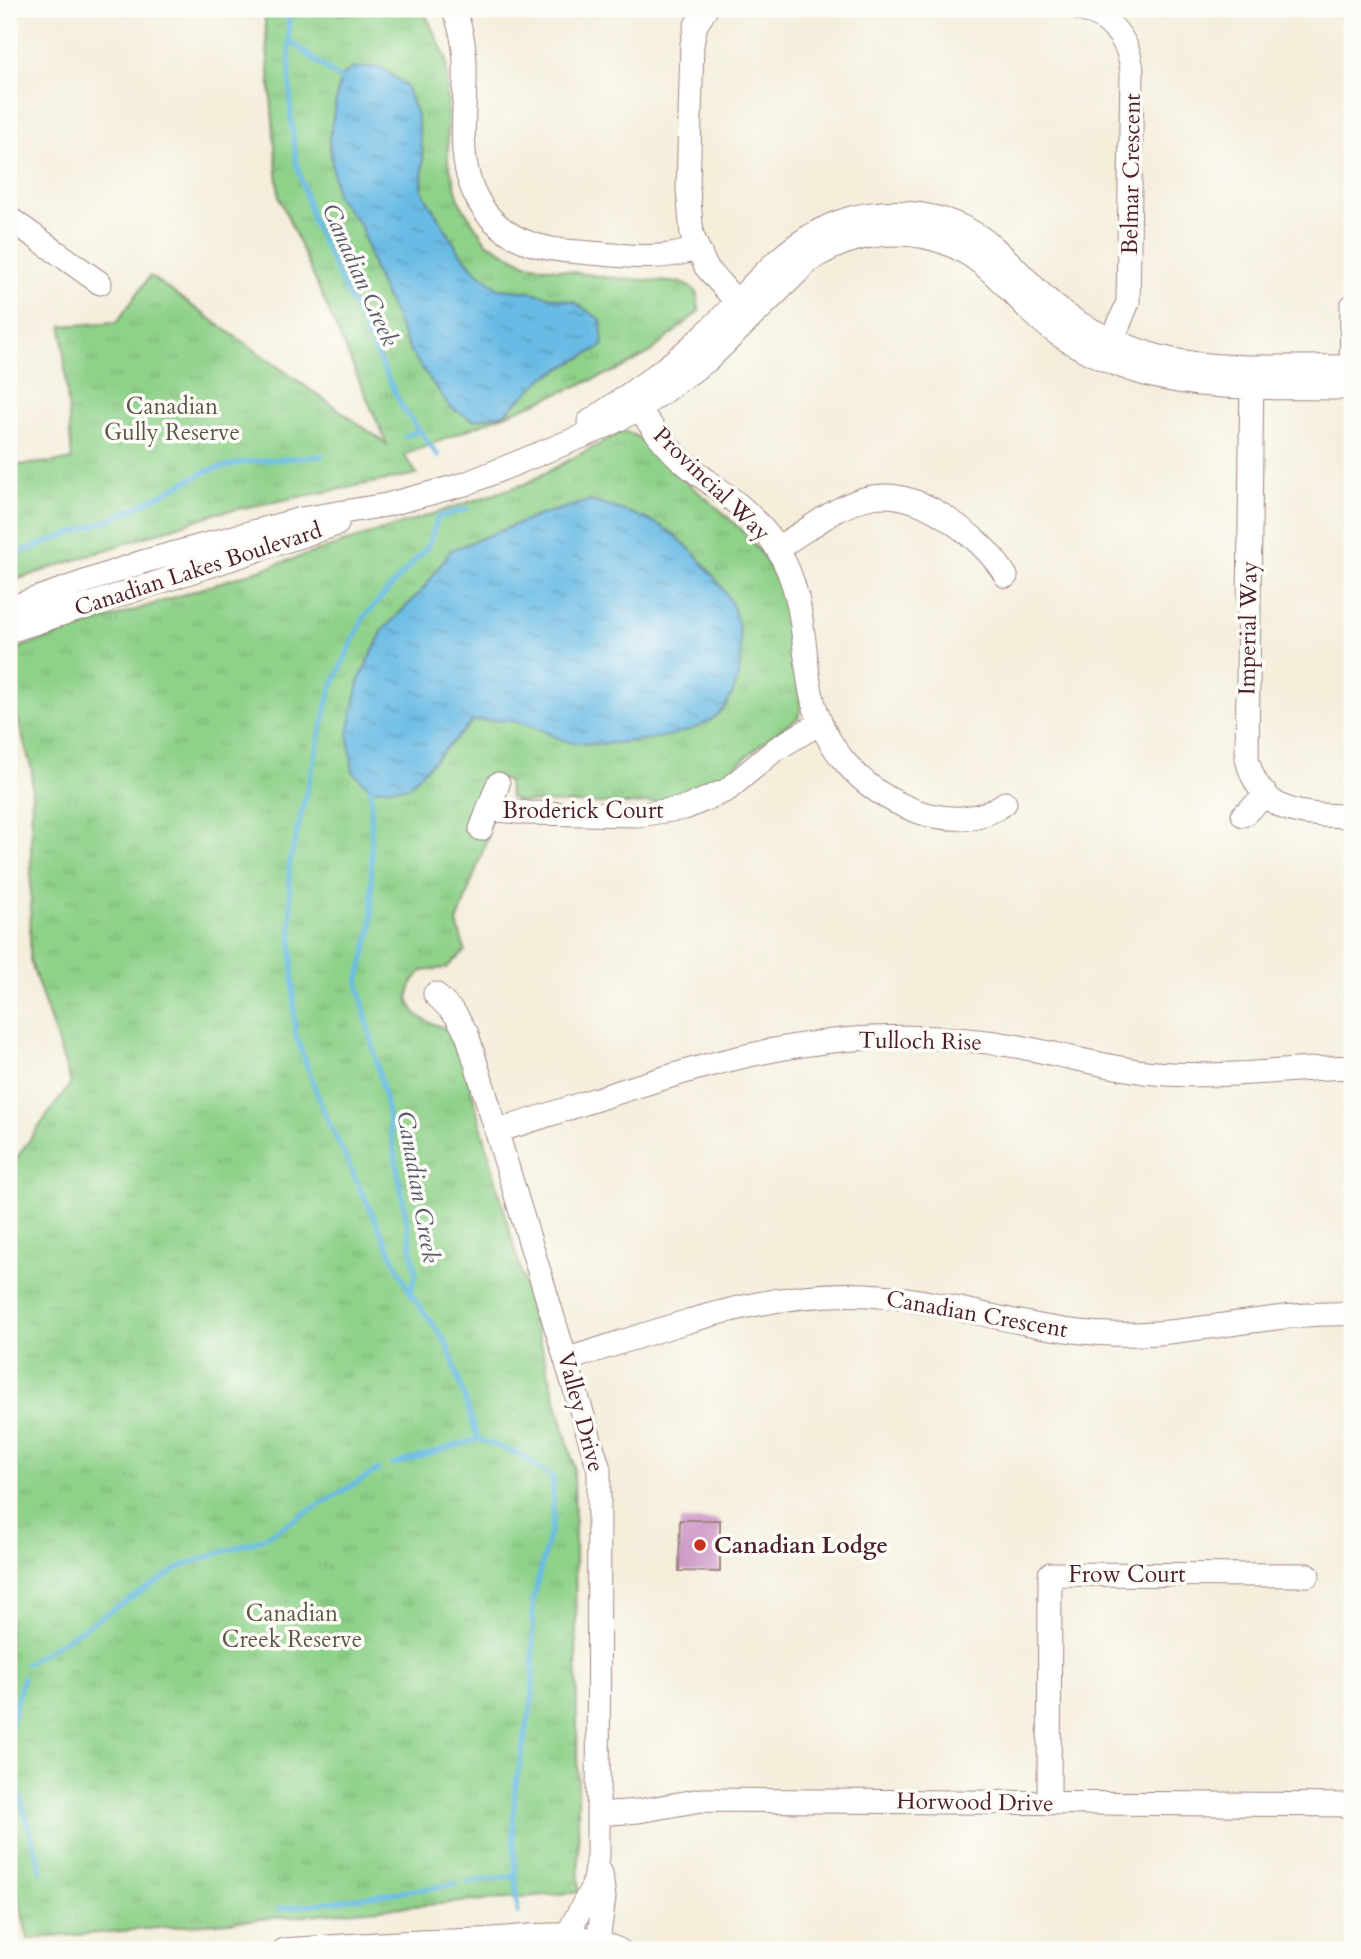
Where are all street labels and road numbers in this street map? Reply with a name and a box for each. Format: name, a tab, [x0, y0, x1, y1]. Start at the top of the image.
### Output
street label: Belmar Crescent	[1114, 93, 1148, 255]
street label: Provincial Way	[647, 420, 777, 548]
street label: Canadian Lakes Boulevard	[70, 514, 326, 624]
street label: Imperial Way	[1231, 561, 1265, 695]
street label: Broderick Court	[502, 795, 664, 826]
street label: Tulloch Rise	[858, 1024, 982, 1058]
street label: Canadian Crescent	[884, 1283, 1070, 1345]
street label: Valley Drive	[550, 1349, 612, 1475]
street label: Frow Court	[1069, 1559, 1185, 1590]
street label: Horwood Drive	[896, 1785, 1054, 1819]

